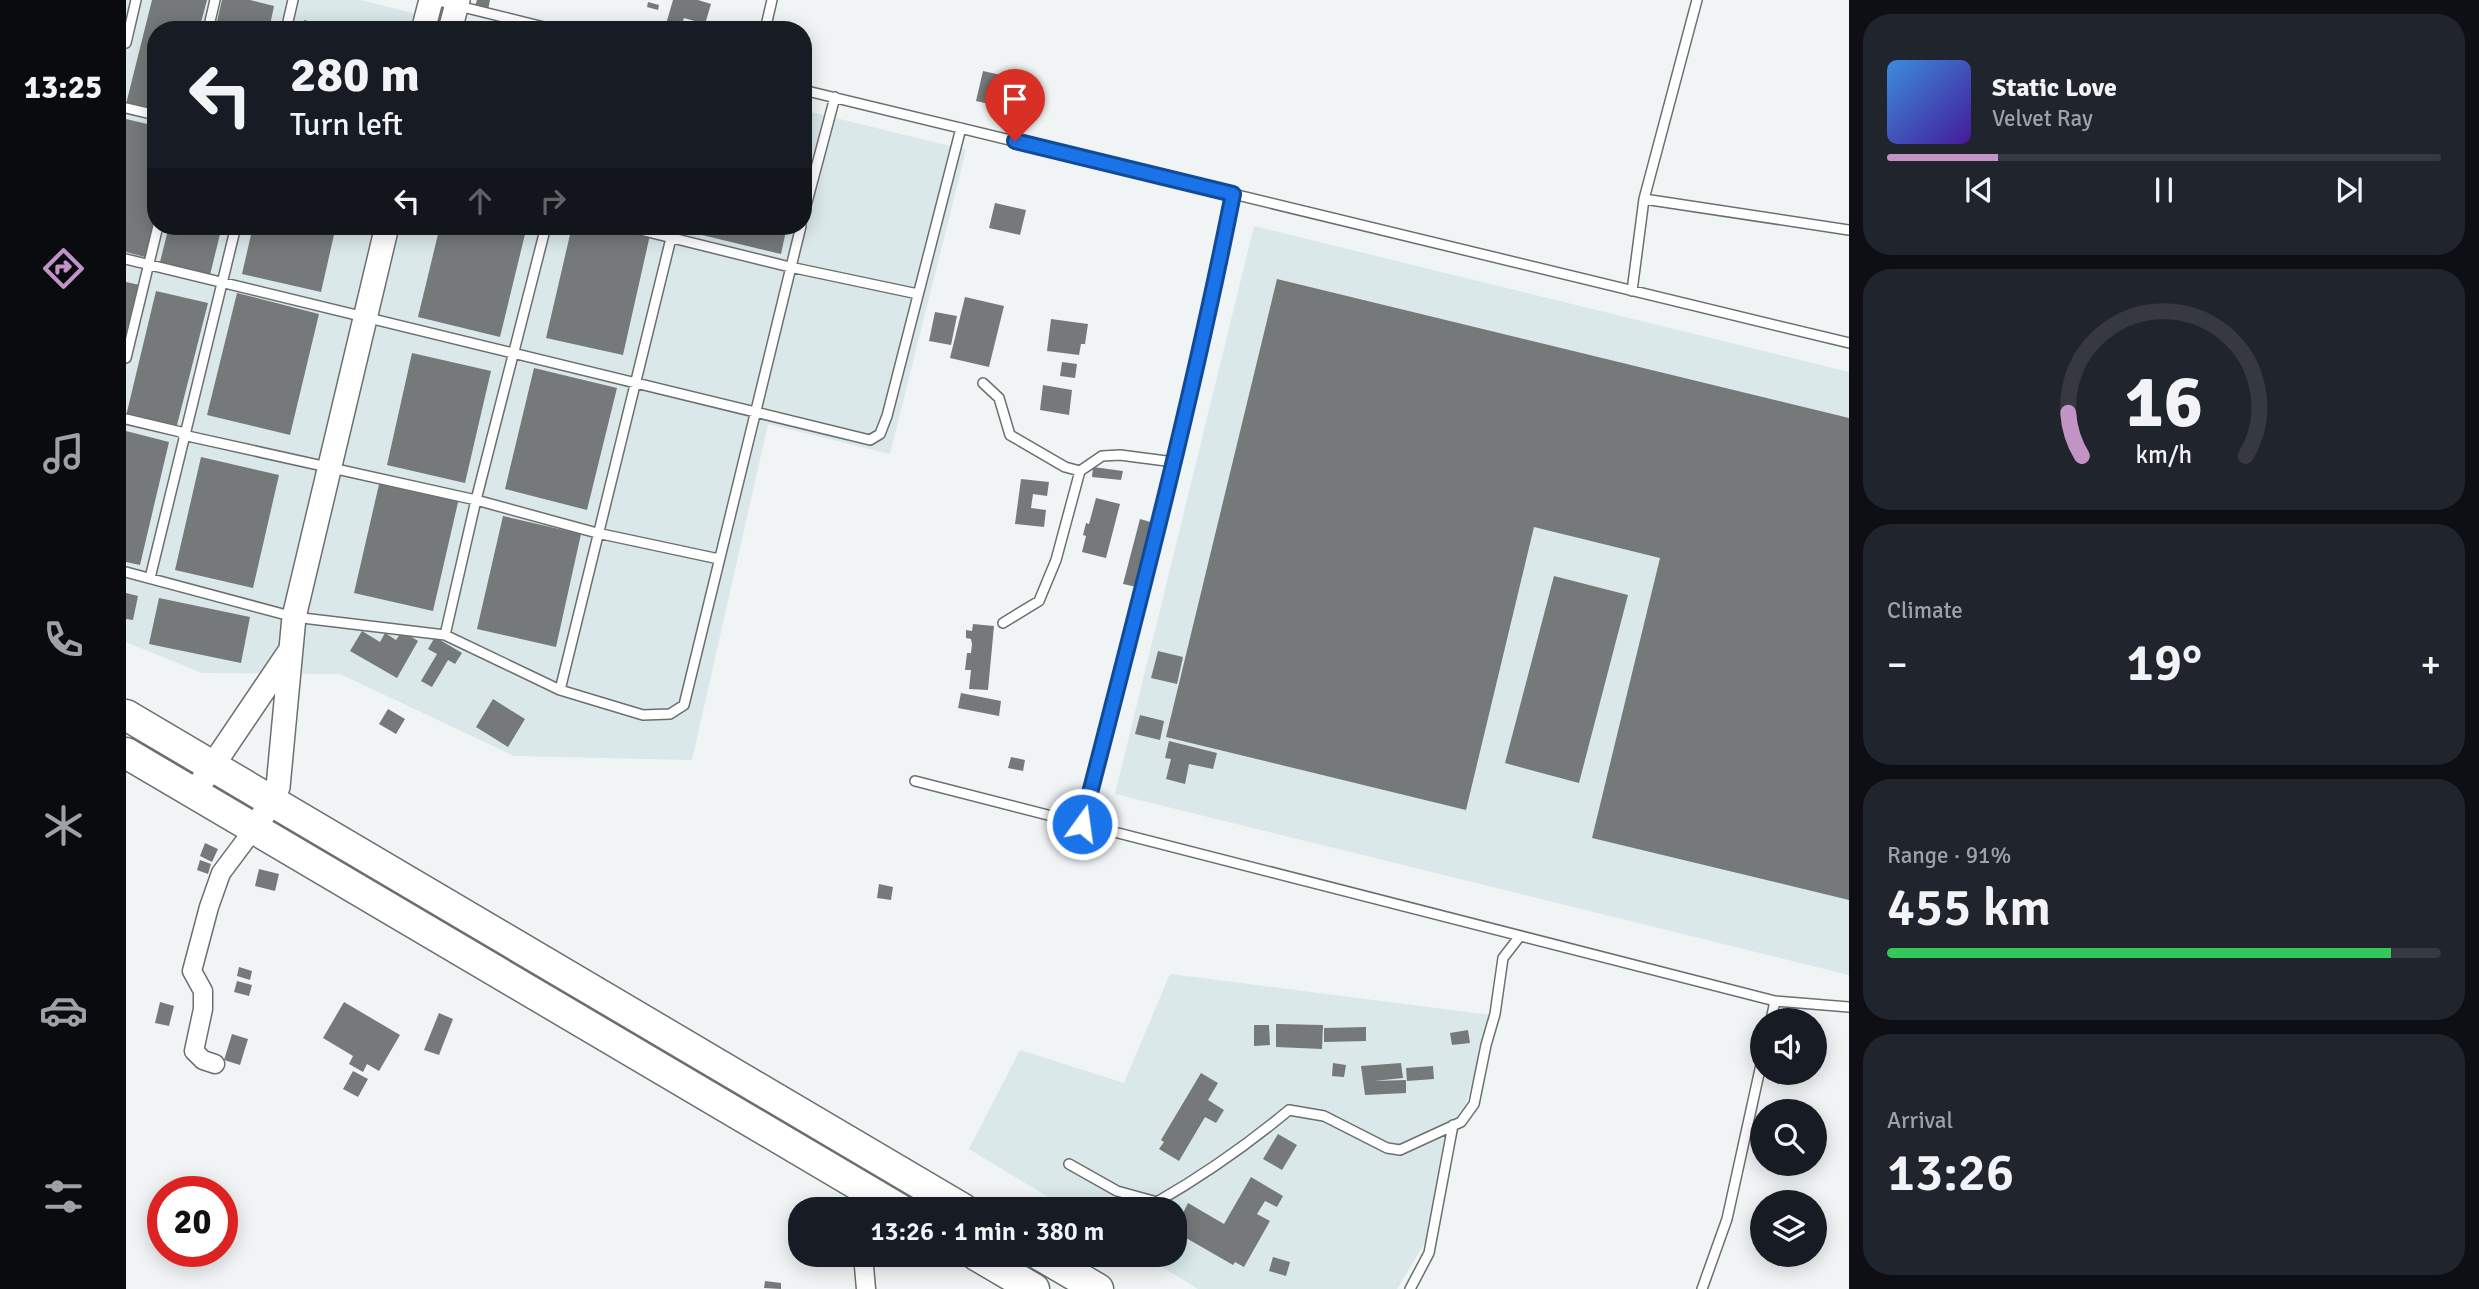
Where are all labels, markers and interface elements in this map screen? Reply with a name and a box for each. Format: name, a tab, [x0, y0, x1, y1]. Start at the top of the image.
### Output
text: 280 m	[290, 45, 420, 105]
icon: left	[175, 49, 266, 140]
text: 13:25	[24, 68, 102, 107]
pin	[985, 69, 1045, 141]
text: Static Love	[1992, 72, 2117, 104]
icon: arrive	[996, 80, 1034, 118]
text: Velvet Ray	[1992, 104, 2093, 133]
text: Turn left	[290, 105, 403, 144]
icon: previous	[1960, 171, 1998, 209]
icon: pause	[2145, 171, 2183, 209]
icon: next	[2330, 171, 2368, 209]
icon: left	[388, 182, 426, 220]
icon: ahead	[461, 182, 499, 220]
icon: right	[534, 182, 572, 220]
icon: directions	[39, 244, 88, 293]
text: 16	[2125, 358, 2203, 447]
icon: music	[39, 429, 88, 478]
text: km/h	[2136, 438, 2192, 469]
text: Climate	[1887, 596, 1963, 625]
icon: phone	[39, 615, 88, 664]
text: 19°	[2126, 631, 2202, 695]
text: −	[1887, 641, 1908, 688]
text: +	[2420, 641, 2441, 688]
position arrow	[1045, 787, 1119, 861]
icon: climate	[39, 801, 88, 850]
text: Range · 91%	[1887, 841, 2011, 870]
text: 455 km	[1887, 876, 2051, 940]
icon: car	[39, 986, 88, 1035]
map controls	[1750, 1008, 1827, 1267]
button: sound	[1750, 1008, 1827, 1085]
button: search	[1750, 1099, 1827, 1176]
text: Arrival	[1887, 1106, 1953, 1135]
text: 13:26	[1887, 1141, 2014, 1205]
icon: filters	[39, 1172, 88, 1221]
speed limit sign: 20	[147, 1176, 238, 1267]
button: layers	[1750, 1190, 1827, 1267]
text: 13:26 · 1 min · 380 m	[871, 1216, 1104, 1248]

